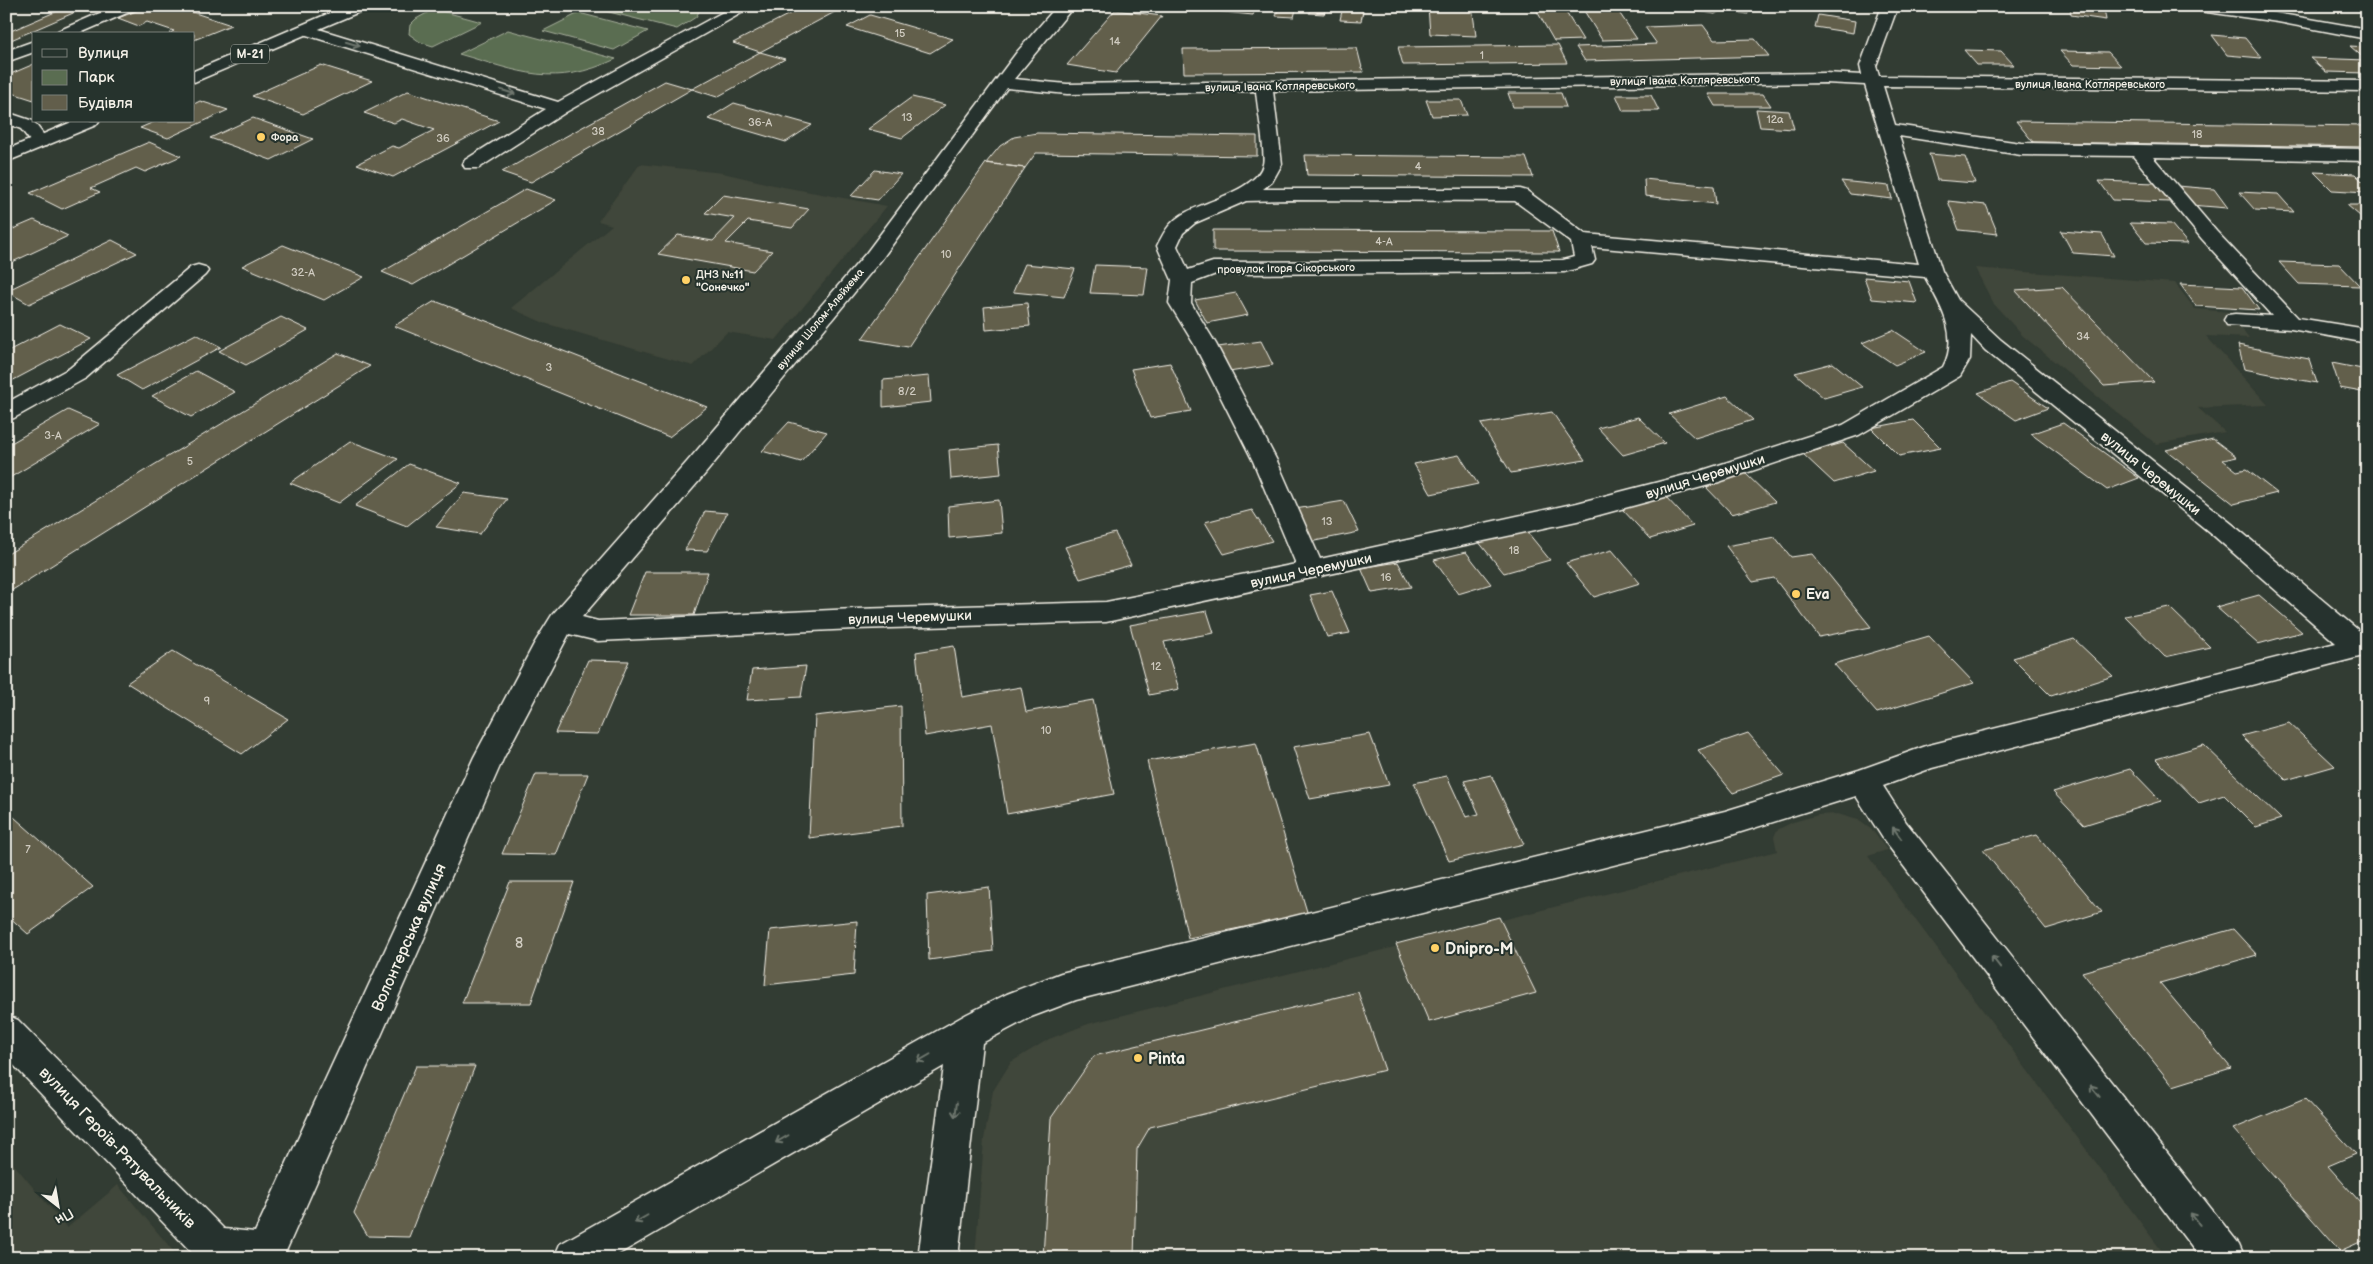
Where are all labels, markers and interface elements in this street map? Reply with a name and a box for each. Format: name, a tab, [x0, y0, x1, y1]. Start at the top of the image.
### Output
house number: 15	[895, 27, 905, 40]
legend	[32, 32, 195, 122]
house number: 14	[1110, 35, 1121, 48]
one-way arrow	[345, 40, 361, 50]
text: Вулиця	[78, 44, 129, 63]
road number: М-21	[231, 44, 269, 64]
house number: 1	[1480, 49, 1484, 62]
text: Парк	[78, 68, 115, 87]
street label: вулиця Івана Котляревського	[1610, 73, 1760, 88]
street label: вулиця Івана Котляревського	[2015, 78, 2165, 91]
street label: вулиця Івана Котляревського	[1205, 79, 1355, 94]
one-way arrow	[500, 88, 516, 98]
text: Будівля	[78, 94, 133, 113]
house number: 13	[901, 111, 913, 124]
house number: 12а	[1766, 113, 1784, 126]
house number: 36-А	[748, 116, 772, 129]
house number: 38	[591, 125, 605, 138]
house number: 18	[2192, 128, 2202, 141]
marker: Фора	[255, 131, 267, 143]
place label: Фора	[271, 131, 299, 144]
house number: 36	[436, 132, 450, 145]
house number: 4	[1415, 160, 1422, 173]
house number: 4-А	[1375, 235, 1393, 248]
house number: 10	[941, 248, 952, 261]
street label: провулок Ігоря Сікорського	[1217, 261, 1355, 276]
house number: 32-А	[291, 266, 315, 279]
street label: вулиця Шолом-Алейхема	[774, 266, 867, 373]
place label: ДНЗ №11 "Сонечко"	[696, 268, 750, 294]
marker: ДНЗ №11 "Сонечко"	[680, 274, 692, 286]
house number: 34	[2076, 330, 2090, 343]
house number: 3	[546, 361, 553, 374]
house number: 8/2	[898, 385, 916, 398]
street label: вулиця Черемушки	[2097, 428, 2204, 519]
house number: 3-А	[44, 429, 62, 442]
street label: вулиця Черемушки	[1643, 450, 1767, 503]
house number: 5	[187, 455, 193, 468]
house number: 13	[1321, 515, 1333, 528]
house number: 18	[1509, 544, 1519, 557]
street label: вулиця Черемушки	[1249, 549, 1373, 592]
house number: 16	[1381, 571, 1392, 584]
place label: Eva	[1806, 586, 1830, 603]
marker: Eva	[1790, 588, 1802, 600]
street label: вулиця Черемушки	[848, 607, 972, 628]
house number: 12	[1151, 660, 1162, 673]
house number: 9	[204, 695, 210, 708]
house number: 10	[1041, 724, 1052, 737]
one-way arrow	[1892, 826, 1902, 840]
house number: 7	[25, 843, 31, 856]
street label: Волонтерська вулиця	[368, 861, 451, 1015]
house number: 8	[515, 935, 523, 952]
place label: Dnipro-M	[1445, 940, 1514, 959]
marker: Dnipro-M	[1429, 942, 1441, 954]
one-way arrow	[1991, 955, 2001, 969]
place label: Pinta	[1148, 1050, 1185, 1069]
marker: Pinta	[1132, 1052, 1144, 1064]
one-way arrow	[917, 1054, 931, 1064]
street label: вулиця Героїв-Рятувальників	[35, 1063, 200, 1233]
one-way arrow	[2090, 1085, 2101, 1098]
one-way arrow	[951, 1101, 961, 1117]
one-way arrow	[776, 1134, 790, 1144]
north arrow	[32, 1182, 82, 1232]
text: Пн	[52, 1205, 77, 1229]
one-way arrow	[2189, 1213, 2200, 1226]
one-way arrow	[634, 1215, 649, 1224]

